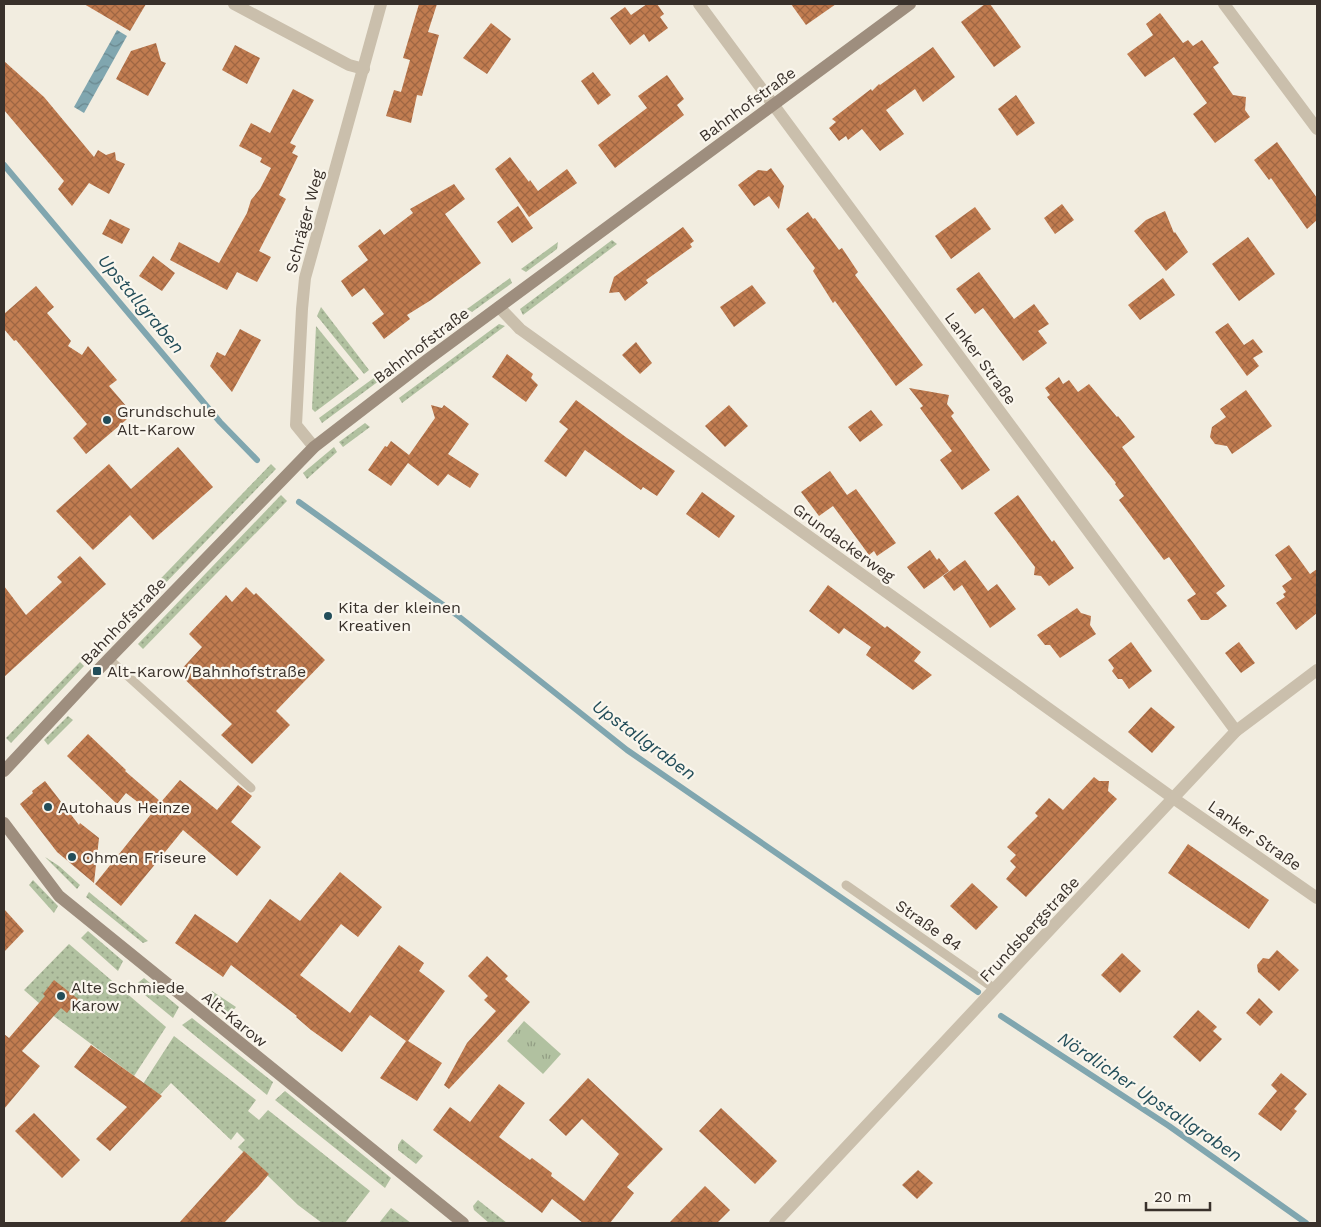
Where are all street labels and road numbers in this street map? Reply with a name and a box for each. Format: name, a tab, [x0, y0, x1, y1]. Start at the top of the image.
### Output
street label: Bahnhofstraße	[695, 63, 799, 146]
street label: Schräger Weg	[282, 167, 328, 275]
street label: Bahnhofstraße	[370, 303, 473, 387]
street label: Lanker Straße	[941, 308, 1020, 408]
street label: Grundackerweg	[789, 499, 899, 586]
street label: Bahnhofstraße	[77, 574, 170, 669]
street label: Lanker Straße	[1204, 796, 1305, 875]
street label: Frundsbergstraße	[976, 873, 1083, 986]
street label: Straße 84	[892, 896, 966, 955]
street label: Alt-Karow	[198, 987, 271, 1051]

